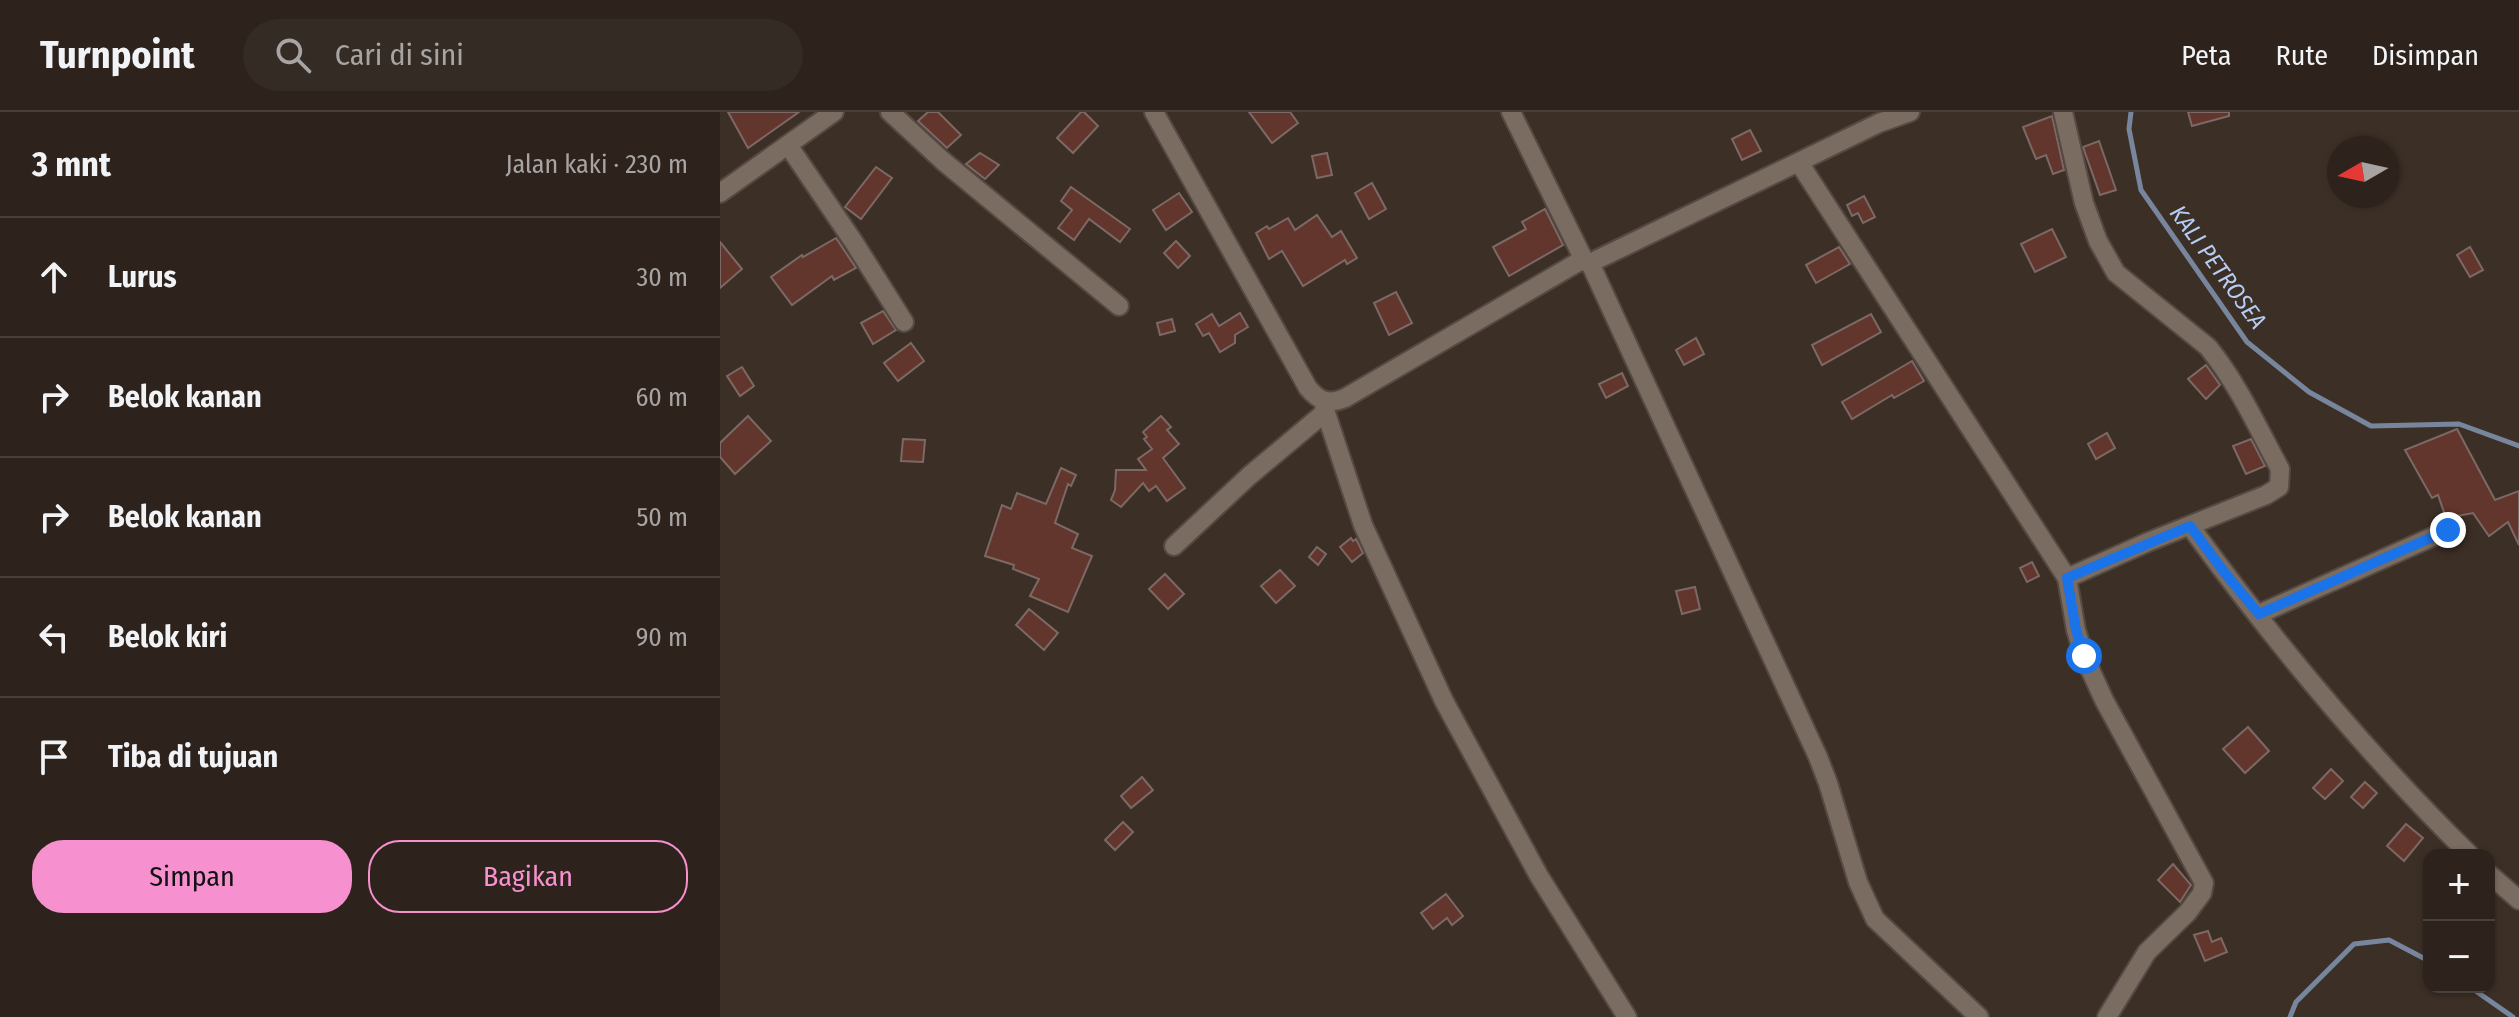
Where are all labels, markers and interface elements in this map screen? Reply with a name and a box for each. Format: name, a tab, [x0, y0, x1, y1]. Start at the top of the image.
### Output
search box	[243, 19, 803, 91]
text: Turnpoint	[40, 32, 195, 78]
icon: search	[271, 33, 315, 77]
text: Cari di sini	[335, 37, 464, 73]
text: Peta	[2181, 39, 2232, 72]
text: Rute	[2276, 39, 2328, 72]
text: Disimpan	[2372, 39, 2479, 72]
north arrow	[2327, 136, 2399, 208]
text: 3 mnt	[32, 144, 111, 185]
text: Jalan kaki · 230 m	[505, 149, 688, 180]
water label: KALI PETROSEA	[2164, 200, 2272, 334]
icon: ahead	[32, 255, 76, 299]
text: Lurus	[108, 259, 177, 295]
text: 30 m	[637, 262, 688, 293]
icon: right	[32, 375, 76, 419]
text: Belok kanan	[108, 379, 262, 415]
text: 60 m	[635, 382, 688, 413]
icon: right	[32, 495, 76, 539]
text: Belok kanan	[108, 499, 262, 535]
text: 50 m	[636, 502, 688, 533]
route end	[2430, 512, 2466, 548]
icon: left	[32, 615, 76, 659]
text: Belok kiri	[108, 619, 227, 655]
text: 90 m	[636, 622, 688, 653]
route start	[2066, 638, 2102, 674]
icon: arrive	[32, 735, 76, 779]
text: Tiba di tujuan	[108, 739, 278, 775]
button: Simpan	[32, 840, 352, 913]
button: Bagikan	[368, 840, 688, 913]
map controls	[2423, 849, 2495, 993]
button: +	[2423, 849, 2495, 921]
button: −	[2423, 921, 2495, 993]

